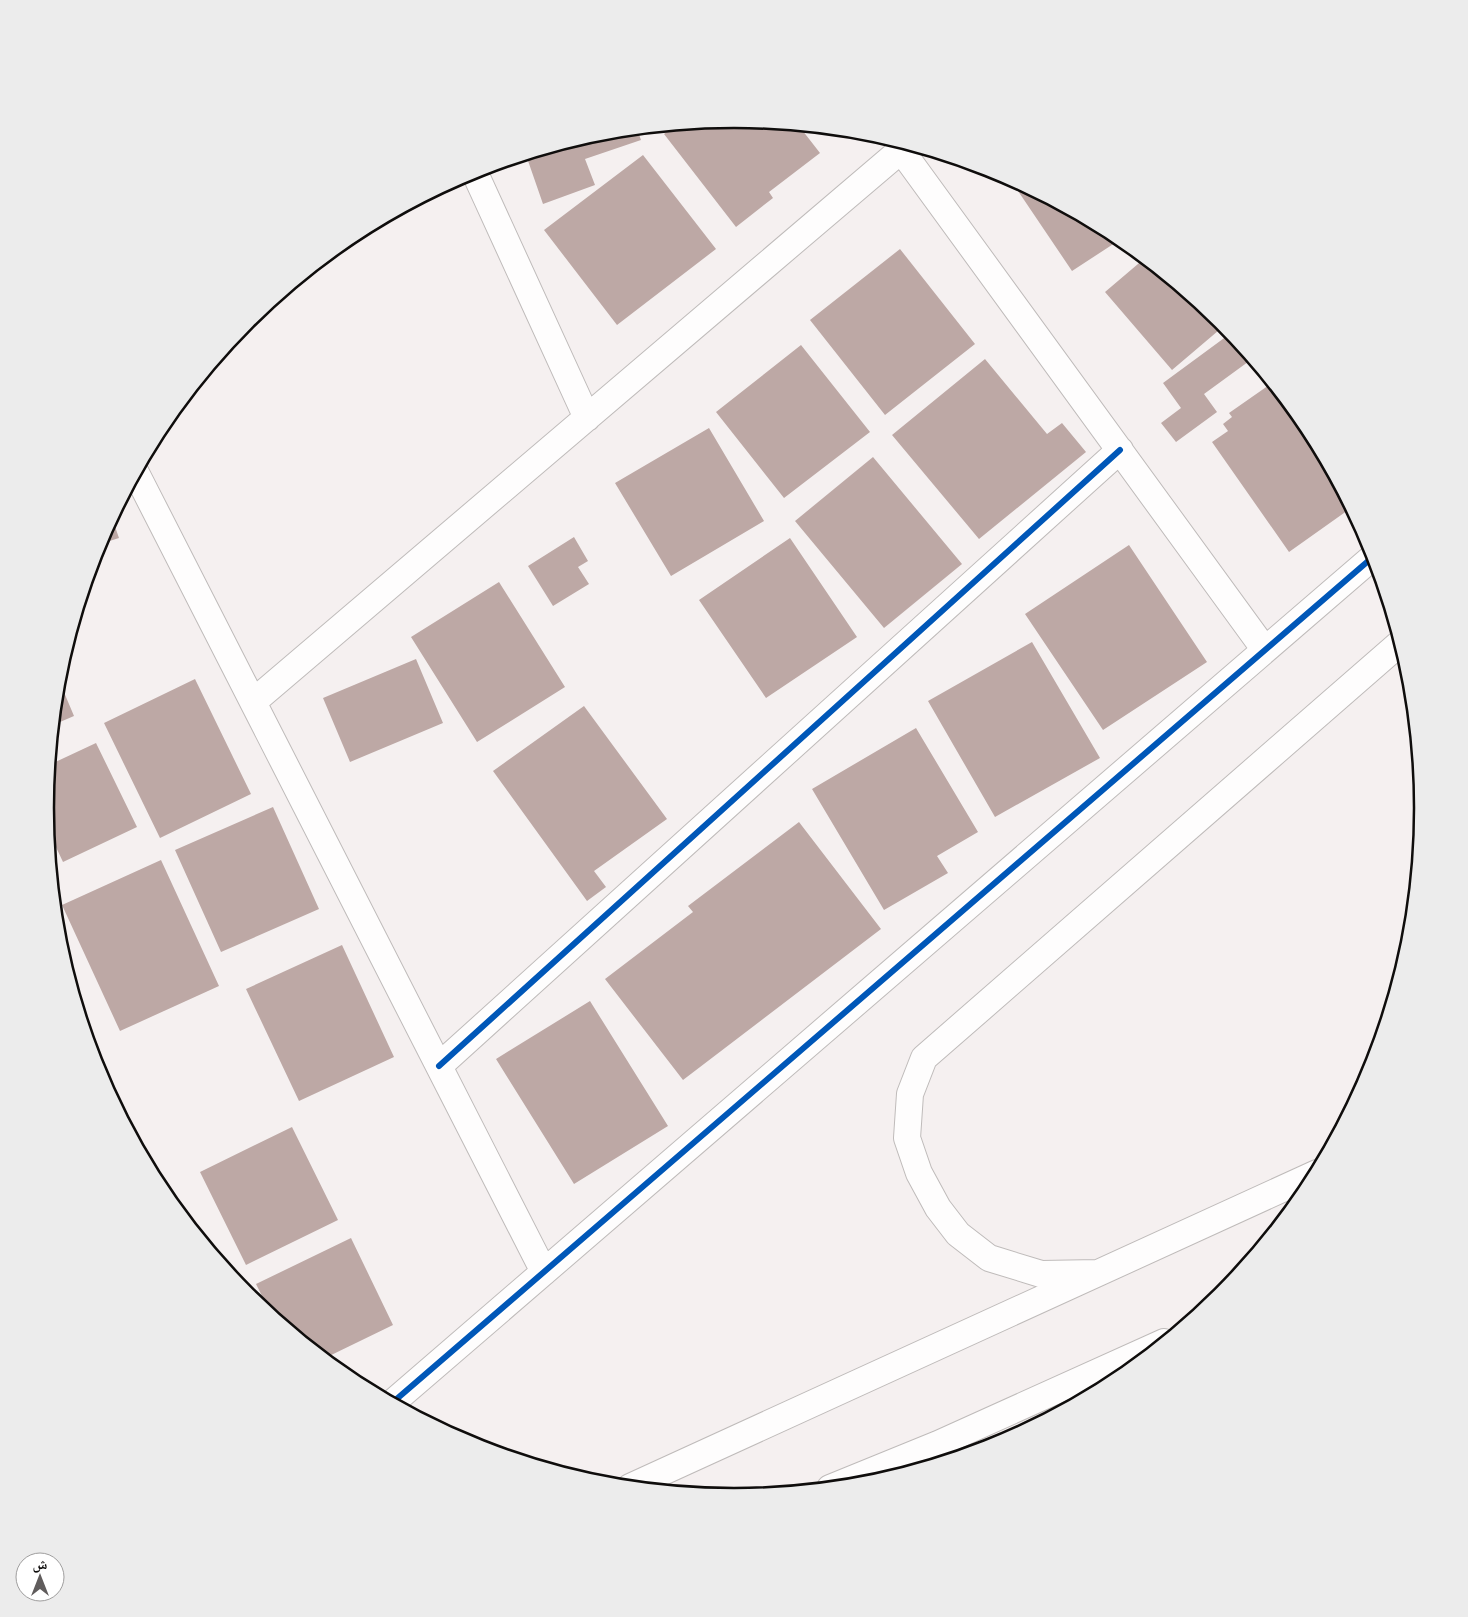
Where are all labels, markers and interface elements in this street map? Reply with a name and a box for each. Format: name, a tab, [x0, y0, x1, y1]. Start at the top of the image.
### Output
north arrow	[15, 1552, 65, 1602]
text: ش	[33, 1556, 48, 1573]

